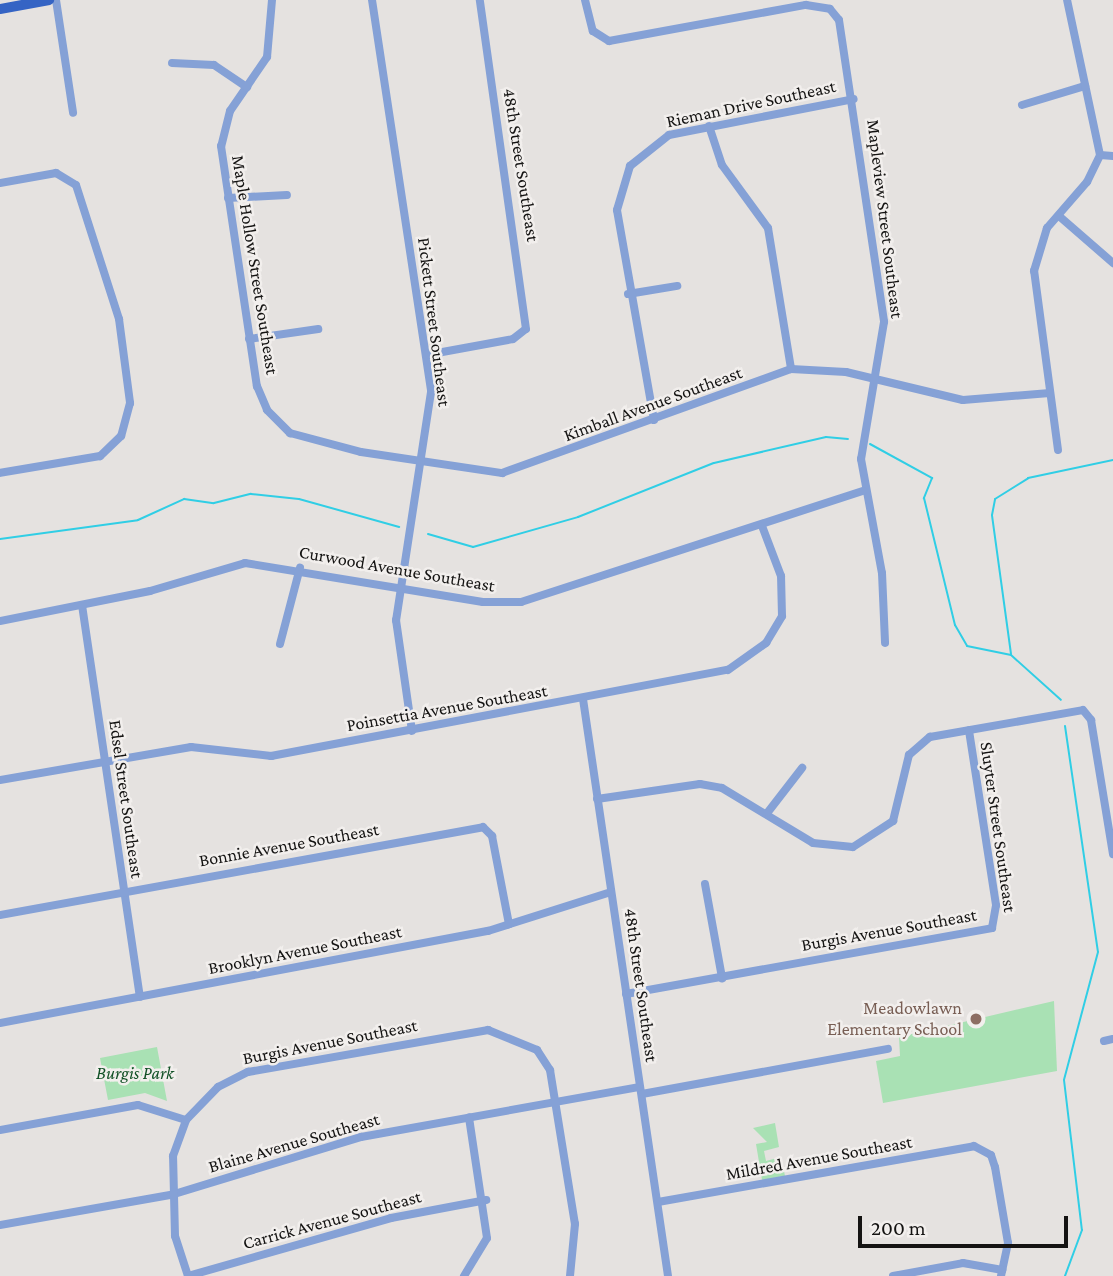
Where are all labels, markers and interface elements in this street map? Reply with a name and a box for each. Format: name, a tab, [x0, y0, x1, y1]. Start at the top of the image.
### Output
street label: Rieman Drive Southeast	[664, 75, 838, 133]
street label: 48th Street Southeast	[498, 87, 544, 243]
street label: Mapleview Street Southeast	[862, 118, 908, 320]
street label: Maple Hollow Street Southeast	[227, 154, 283, 376]
street label: Pickett Street Southeast	[413, 236, 455, 408]
street label: Kimball Avenue Southeast	[561, 362, 745, 446]
street label: Curwood Avenue Southeast	[297, 541, 497, 597]
street label: Poinsettia Avenue Southeast	[345, 680, 549, 736]
street label: Edsel Street Southeast	[104, 718, 148, 880]
street label: Sluyter Street Southeast	[975, 740, 1021, 914]
street label: Bonnie Avenue Southeast	[197, 819, 381, 871]
street label: Burgis Avenue Southeast	[800, 904, 978, 956]
street label: 48th Street Southeast	[620, 907, 662, 1063]
street label: Brooklyn Avenue Southeast	[206, 921, 404, 979]
place label: Meadowlawn Elementary School	[827, 998, 962, 1040]
marker: Meadowlawn Elementary School	[968, 1011, 984, 1027]
street label: Burgis Avenue Southeast	[241, 1014, 419, 1070]
park label: Burgis Park	[96, 1062, 174, 1084]
street label: Blaine Avenue Southeast	[206, 1108, 382, 1178]
street label: Mildred Avenue Southeast	[724, 1131, 914, 1185]
street label: Carrick Avenue Southeast	[240, 1186, 424, 1254]
scale bar	[861, 1202, 1071, 1246]
text: 200 m	[871, 1216, 926, 1240]

